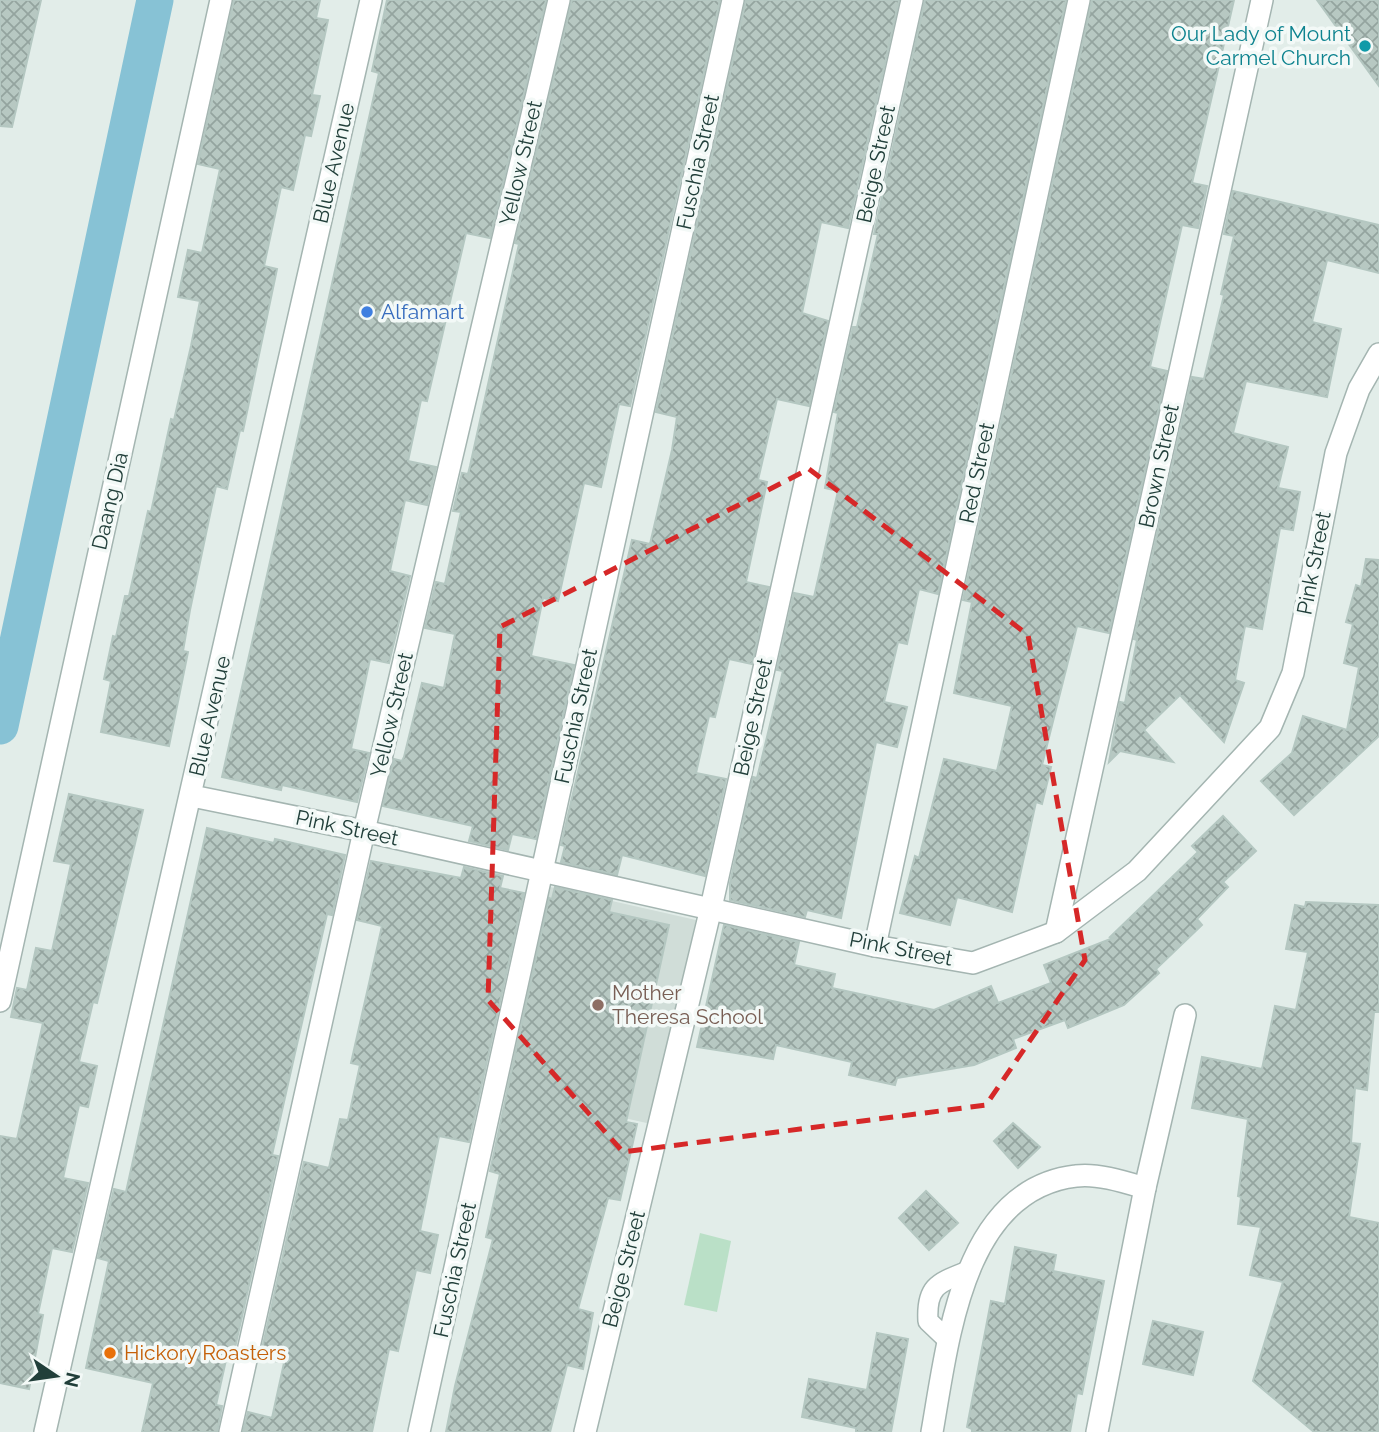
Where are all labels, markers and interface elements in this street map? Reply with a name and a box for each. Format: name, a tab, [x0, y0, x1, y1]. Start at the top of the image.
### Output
place label: Our Lady of Mount Carmel Church	[1171, 21, 1351, 70]
marker: Our Lady of Mount Carmel Church	[1357, 38, 1373, 54]
street label: Fuschia Street	[671, 92, 724, 232]
street label: Yellow Street	[494, 98, 547, 228]
street label: Blue Avenue	[308, 100, 360, 226]
street label: Beige Street	[851, 103, 900, 225]
place label: Alfamart	[381, 299, 464, 324]
marker: Alfamart	[359, 304, 375, 320]
street label: Brown Street	[1133, 402, 1184, 530]
street label: Red Street	[954, 420, 999, 526]
street label: Daang Dia	[86, 450, 133, 552]
street label: Pink Street	[1291, 509, 1336, 617]
street label: Fuschia Street	[549, 646, 602, 786]
street label: Yellow Street	[365, 650, 418, 780]
street label: Blue Avenue	[184, 653, 236, 779]
street label: Beige Street	[728, 656, 777, 778]
street label: Pink Street	[293, 804, 401, 851]
street label: Pink Street	[847, 926, 955, 971]
place label: Mother Theresa School	[612, 980, 763, 1029]
marker: Mother Theresa School	[590, 997, 606, 1013]
street label: Fuschia Street	[428, 1200, 481, 1340]
street label: Beige Street	[597, 1208, 650, 1330]
place label: Hickory Roasters	[124, 1340, 286, 1365]
north arrow	[21, 1341, 91, 1411]
marker: Hickory Roasters	[102, 1345, 118, 1361]
text: N	[60, 1370, 85, 1389]

